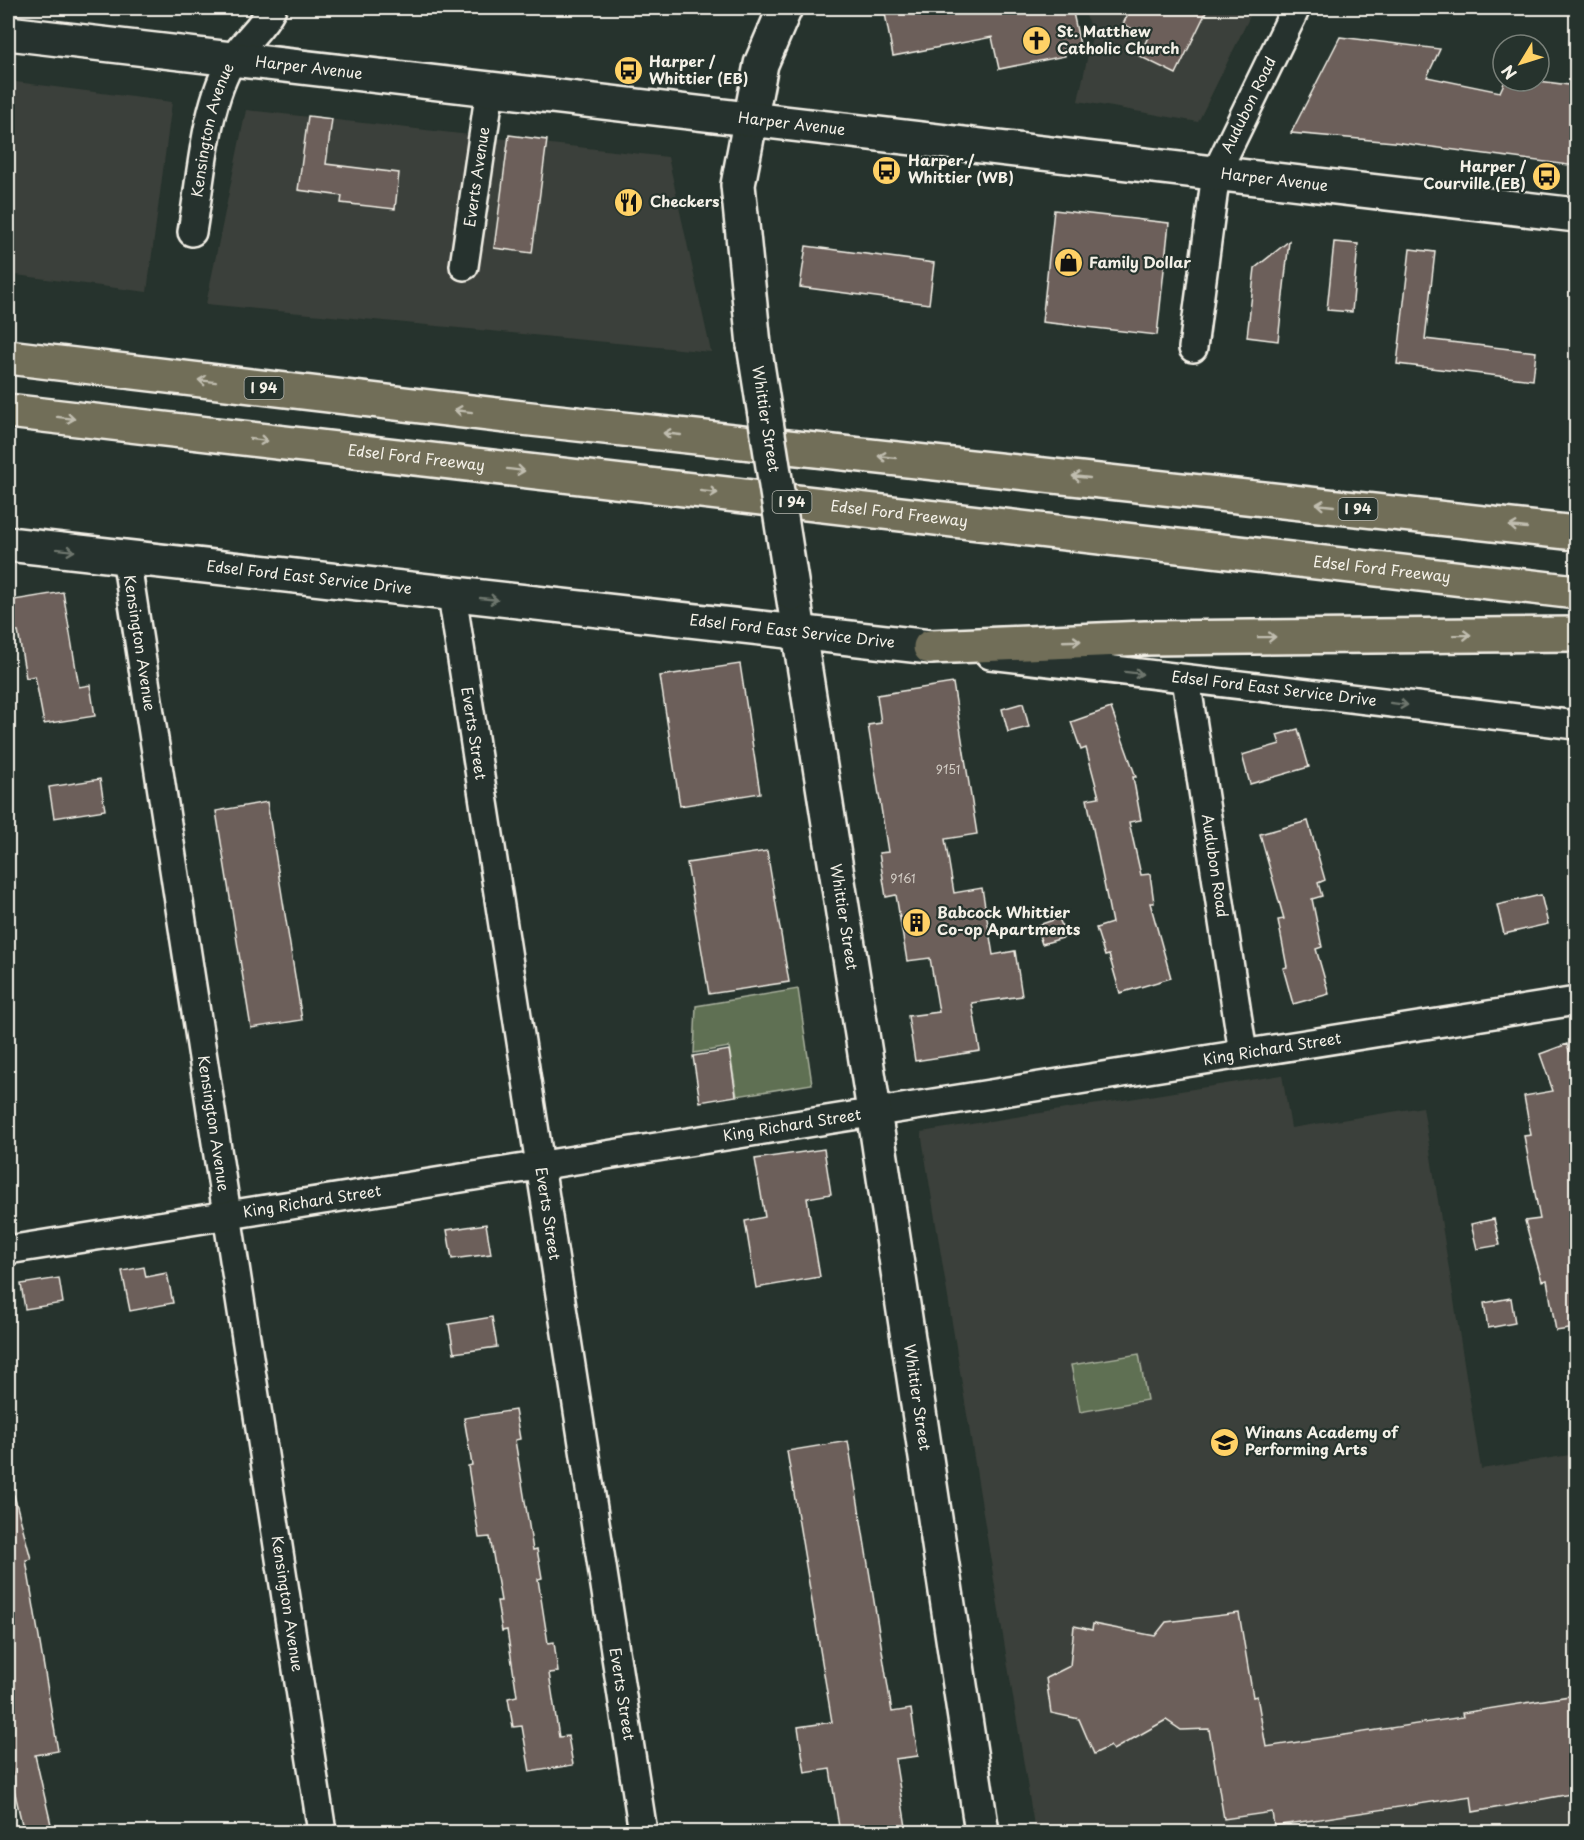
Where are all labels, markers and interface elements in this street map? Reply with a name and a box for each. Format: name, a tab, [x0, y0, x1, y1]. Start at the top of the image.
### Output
place label: St. Matthew Catholic Church	[1057, 19, 1180, 59]
church icon: St. Matthew Catholic Church	[1020, 25, 1052, 57]
north arrow	[1491, 33, 1551, 93]
street label: Harper Avenue	[254, 49, 364, 84]
place label: Harper / Whittier (EB)	[649, 49, 748, 89]
street label: Audubon Road	[1214, 52, 1281, 156]
bus stop icon: Harper / Whittier (EB)	[612, 55, 644, 87]
street label: Kensington Avenue	[184, 58, 239, 199]
text: N	[1495, 60, 1522, 85]
street label: Harper Avenue	[737, 105, 847, 140]
street label: Everts Avenue	[457, 125, 494, 228]
place label: Harper / Whittier (WB)	[908, 148, 1014, 188]
bus stop icon: Harper / Whittier (WB)	[871, 154, 903, 186]
place label: Harper / Courville (EB)	[1423, 154, 1527, 194]
bus stop icon: Harper / Courville (EB)	[1531, 160, 1563, 192]
street label: Harper Avenue	[1220, 161, 1330, 196]
restaurant icon: Checkers	[613, 186, 645, 218]
place label: Checkers	[650, 189, 719, 212]
shop icon: Family Dollar	[1052, 247, 1084, 279]
place label: Family Dollar	[1089, 250, 1191, 273]
street label: Whittier Street	[747, 364, 787, 474]
one-way arrow	[198, 376, 218, 387]
road number: I 94	[244, 377, 284, 399]
one-way arrow	[454, 405, 474, 416]
one-way arrow	[55, 413, 75, 424]
one-way arrow	[663, 428, 683, 439]
one-way arrow	[249, 435, 269, 446]
street label: Edsel Ford Freeway	[347, 437, 486, 476]
one-way arrow	[878, 451, 898, 462]
one-way arrow	[505, 465, 525, 476]
one-way arrow	[1072, 471, 1092, 482]
one-way arrow	[699, 487, 719, 498]
road number: I 94	[772, 491, 812, 513]
street label: Edsel Ford Freeway	[829, 493, 969, 532]
road number: I 94	[1338, 498, 1378, 520]
one-way arrow	[1315, 499, 1335, 510]
one-way arrow	[1509, 521, 1529, 532]
one-way arrow	[55, 545, 75, 556]
street label: Edsel Ford Freeway	[1312, 549, 1452, 587]
street label: Edsel Ford East Service Drive	[206, 553, 413, 599]
street label: Kensington Avenue	[119, 573, 163, 712]
one-way arrow	[478, 594, 498, 605]
street label: Edsel Ford East Service Drive	[689, 607, 896, 653]
one-way arrow	[1451, 630, 1471, 641]
one-way arrow	[1256, 631, 1276, 643]
one-way arrow	[1062, 636, 1082, 647]
street label: Edsel Ford East Service Drive	[1170, 664, 1378, 711]
one-way arrow	[1123, 667, 1143, 678]
street label: Everts Street	[456, 685, 493, 781]
one-way arrow	[1388, 699, 1408, 710]
house number: 9151	[936, 760, 960, 778]
street label: Audubon Road	[1197, 812, 1235, 919]
street label: Whittier Street	[825, 862, 865, 972]
house number: 9161	[890, 869, 916, 887]
place label: Babcock Whittier Co-op Apartments	[937, 900, 1080, 940]
building icon: Babcock Whittier Co-op Apartments	[900, 906, 932, 938]
street label: King Richard Street	[1201, 1025, 1343, 1070]
street label: Kensington Avenue	[193, 1053, 236, 1193]
street label: King Richard Street	[721, 1102, 863, 1146]
street label: Everts Street	[530, 1165, 568, 1262]
street label: King Richard Street	[241, 1178, 383, 1223]
street label: Whittier Street	[899, 1342, 938, 1452]
place label: Winans Academy of Performing Arts	[1245, 1420, 1400, 1460]
school or university icon: Winans Academy of Performing Arts	[1208, 1426, 1240, 1458]
street label: Kensington Avenue	[267, 1534, 310, 1673]
street label: Everts Street	[605, 1646, 642, 1742]

